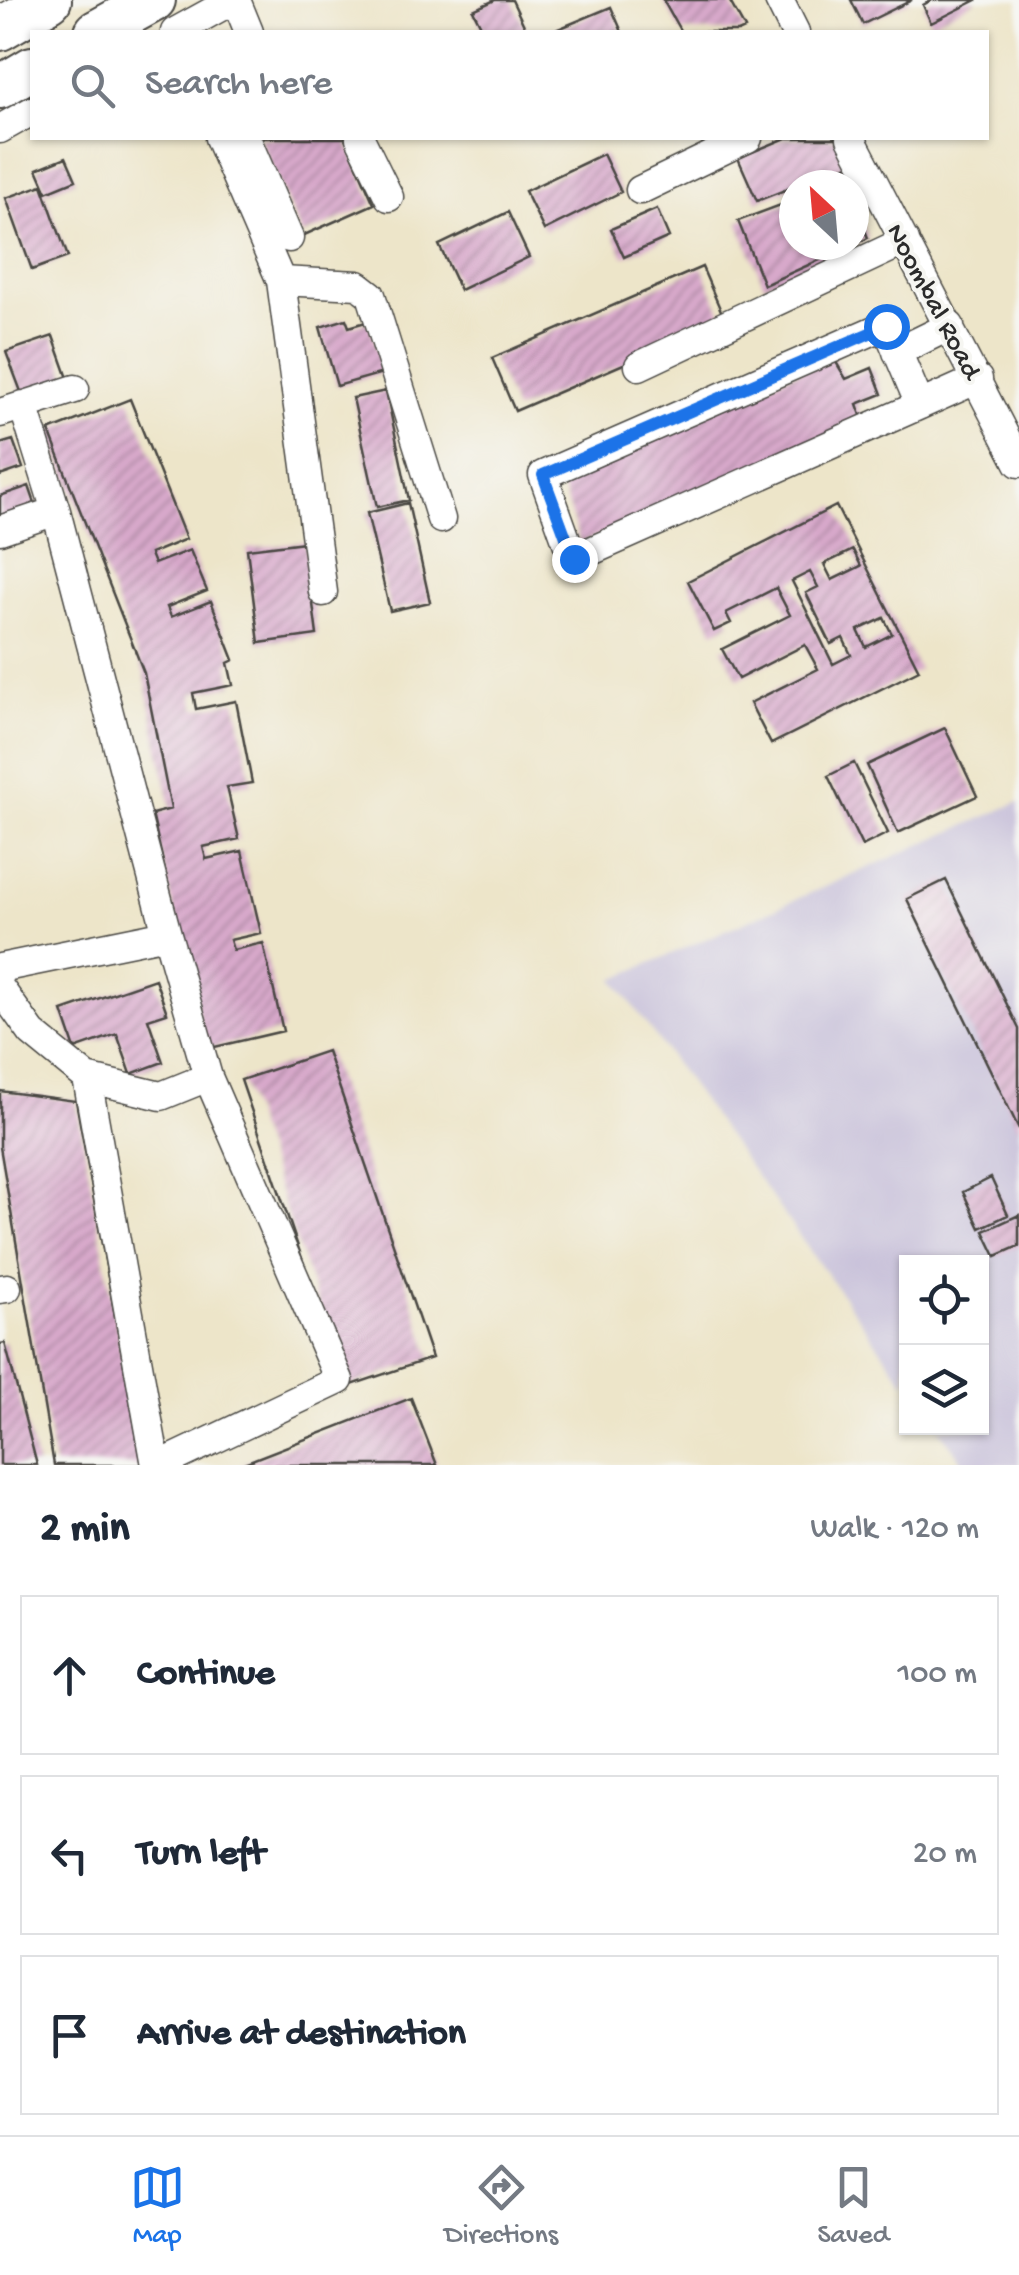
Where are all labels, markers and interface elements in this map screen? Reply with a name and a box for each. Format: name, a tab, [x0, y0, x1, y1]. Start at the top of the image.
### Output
search box	[30, 30, 989, 140]
icon: search	[65, 58, 120, 113]
text: Search here	[145, 63, 332, 107]
north arrow	[779, 170, 869, 260]
street label: Noombal Road	[877, 219, 988, 388]
route start	[864, 304, 910, 350]
route end	[552, 537, 598, 583]
map controls	[899, 1255, 989, 1435]
button: locate	[899, 1255, 989, 1345]
button: layers	[899, 1345, 989, 1435]
text: 2 min	[40, 1506, 129, 1555]
text: Walk · 120 m	[810, 1511, 979, 1549]
icon: ahead	[42, 1648, 97, 1703]
text: Continue	[137, 1653, 275, 1697]
text: 100 m	[897, 1656, 977, 1694]
icon: left	[42, 1828, 97, 1883]
text: Turn left	[137, 1833, 265, 1877]
text: 20 m	[913, 1836, 977, 1874]
icon: arrive	[42, 2008, 97, 2063]
text: Arrive at destination	[137, 2013, 466, 2057]
tab: Map	[130, 2160, 185, 2253]
tab: Directions	[444, 2160, 558, 2253]
tab: Saved	[817, 2160, 889, 2253]

